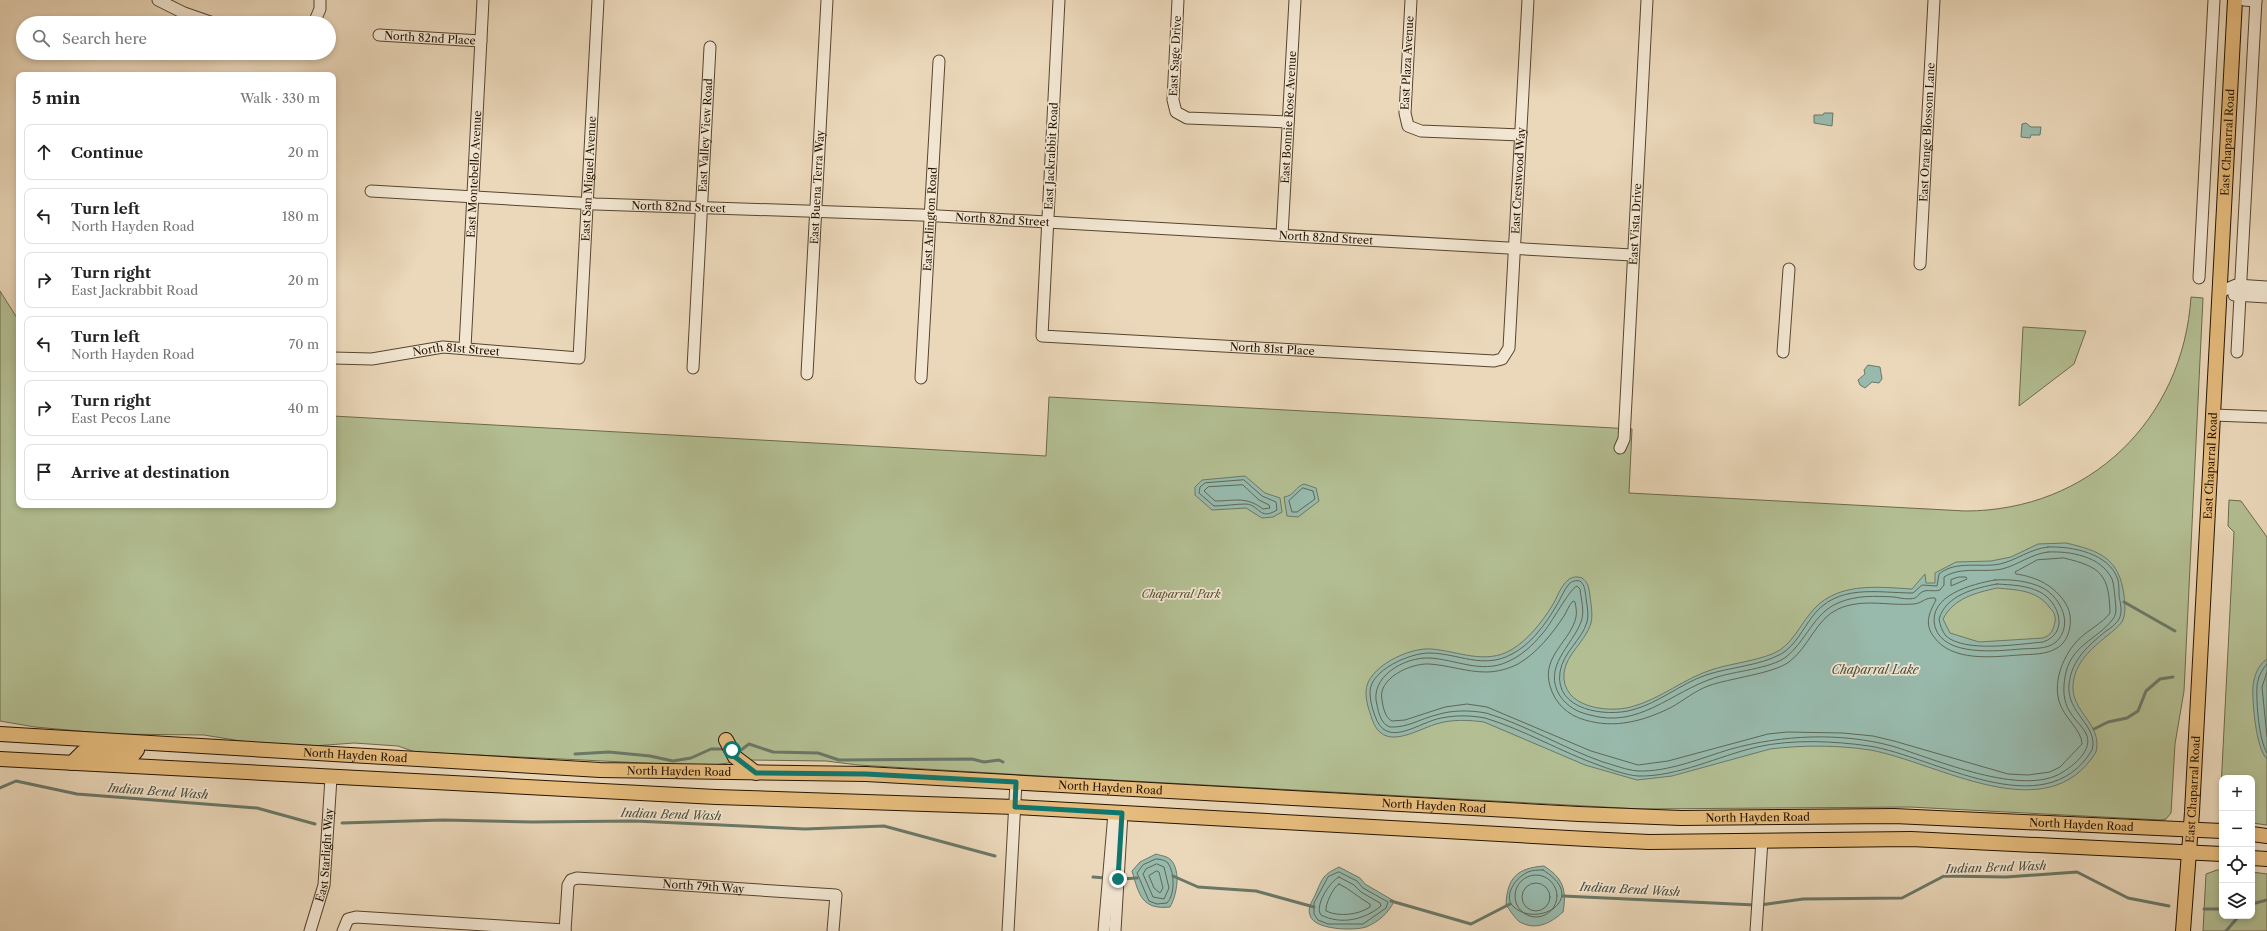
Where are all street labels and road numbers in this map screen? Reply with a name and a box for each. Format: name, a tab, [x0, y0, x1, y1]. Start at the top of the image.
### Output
street label: East Sage Drive	[1166, 15, 1184, 97]
street label: East Plaza Avenue	[1398, 16, 1416, 110]
street label: North 82nd Place	[384, 28, 476, 48]
street label: East Bonnie Rose Avenue	[1278, 50, 1299, 184]
street label: East Orange Blossom Lane	[1916, 62, 1938, 202]
street label: East Valley View Road	[695, 78, 715, 193]
street label: East Chaparral Road	[2218, 88, 2237, 196]
street label: East Jackrabbit Road	[1041, 102, 1061, 210]
street label: East Montebello Avenue	[464, 110, 484, 238]
street label: East San Miguel Avenue	[578, 116, 599, 242]
street label: East Crestwood Way	[1508, 126, 1528, 234]
street label: East Buena Terra Way	[807, 129, 827, 245]
street label: East Arlington Road	[920, 166, 940, 272]
street label: East Vista Drive	[1626, 183, 1644, 265]
street label: North 82nd Street	[631, 198, 726, 215]
street label: North 82nd Street	[955, 210, 1050, 229]
street label: North 82nd Street	[1278, 228, 1373, 247]
street label: North 81st Place	[1229, 339, 1315, 358]
street label: North 81st Street	[411, 340, 500, 359]
street label: East Chaparral Road	[2201, 412, 2220, 520]
street label: East Chaparral Road	[2183, 735, 2203, 843]
street label: North Hayden Road	[303, 745, 408, 765]
street label: North Hayden Road	[627, 763, 732, 779]
street label: North Hayden Road	[1058, 778, 1163, 798]
street label: North Hayden Road	[1381, 796, 1487, 816]
street label: East Starlight Way	[312, 807, 336, 904]
street label: North Hayden Road	[1705, 810, 1810, 825]
street label: North Hayden Road	[2029, 815, 2134, 834]
street label: North 79th Way	[662, 877, 746, 896]

